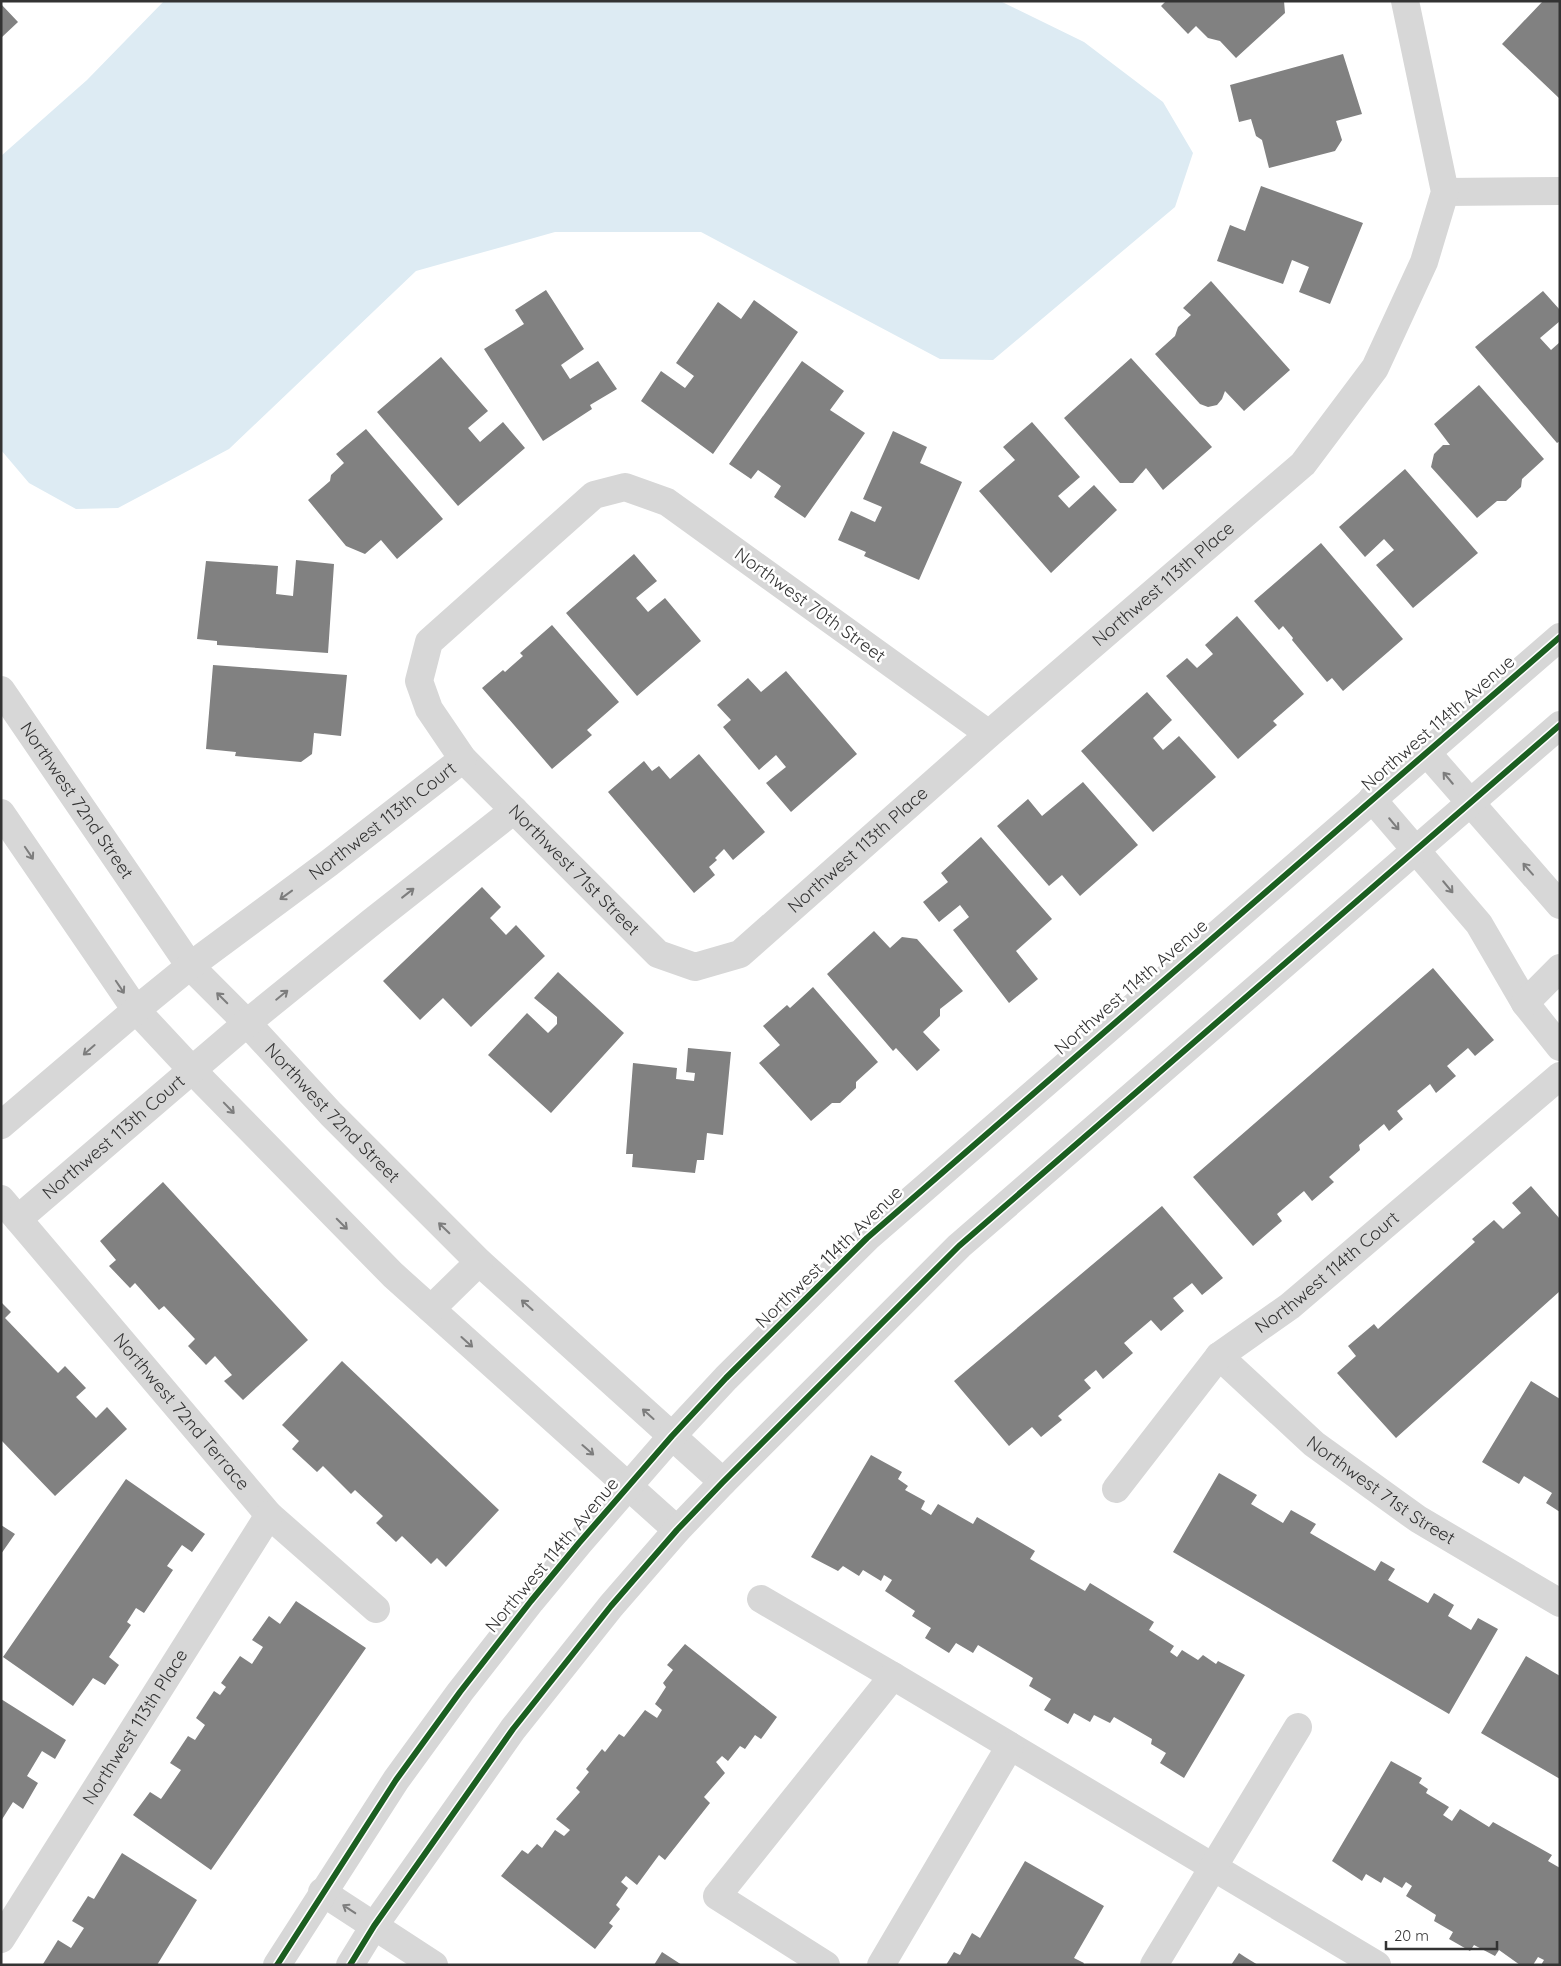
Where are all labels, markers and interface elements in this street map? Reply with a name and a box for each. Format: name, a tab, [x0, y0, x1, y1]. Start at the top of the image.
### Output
street label: Northwest 113th Place	[1087, 516, 1239, 651]
street label: Northwest 70th Street	[730, 542, 890, 667]
street label: Northwest 114th Avenue	[1356, 650, 1519, 796]
street label: Northwest 72nd Street	[15, 717, 139, 883]
street label: Northwest 113th Court	[304, 757, 461, 885]
one-way arrow	[1442, 771, 1453, 784]
street label: Northwest 113th Place	[783, 781, 932, 918]
street label: Northwest 71st Street	[504, 799, 645, 940]
one-way arrow	[1388, 818, 1400, 831]
one-way arrow	[24, 846, 34, 860]
one-way arrow	[1522, 862, 1533, 875]
one-way arrow	[1442, 880, 1453, 893]
one-way arrow	[402, 888, 415, 899]
one-way arrow	[280, 890, 293, 901]
street label: Northwest 114th Avenue	[1049, 914, 1212, 1060]
one-way arrow	[115, 980, 125, 994]
one-way arrow	[275, 989, 288, 1000]
one-way arrow	[216, 992, 228, 1004]
street label: Northwest 72nd Street	[260, 1038, 405, 1187]
one-way arrow	[83, 1044, 96, 1055]
street label: Northwest 113th Court	[37, 1069, 189, 1204]
one-way arrow	[223, 1101, 235, 1114]
street label: Northwest 114th Avenue	[750, 1180, 907, 1333]
street label: Northwest 114th Court	[1250, 1206, 1404, 1338]
one-way arrow	[336, 1218, 348, 1230]
one-way arrow	[438, 1222, 450, 1234]
one-way arrow	[520, 1299, 533, 1311]
street label: Northwest 72nd Terrace	[109, 1328, 255, 1495]
one-way arrow	[460, 1336, 473, 1348]
one-way arrow	[641, 1408, 654, 1420]
street label: Northwest 71st Street	[1302, 1430, 1460, 1549]
one-way arrow	[581, 1445, 594, 1456]
street label: Northwest 114th Avenue	[480, 1472, 623, 1637]
street label: Northwest 113th Place	[77, 1644, 192, 1809]
one-way arrow	[342, 1904, 356, 1915]
scale bar	[1386, 1918, 1497, 1950]
text: 20 m	[1394, 1926, 1429, 1945]

